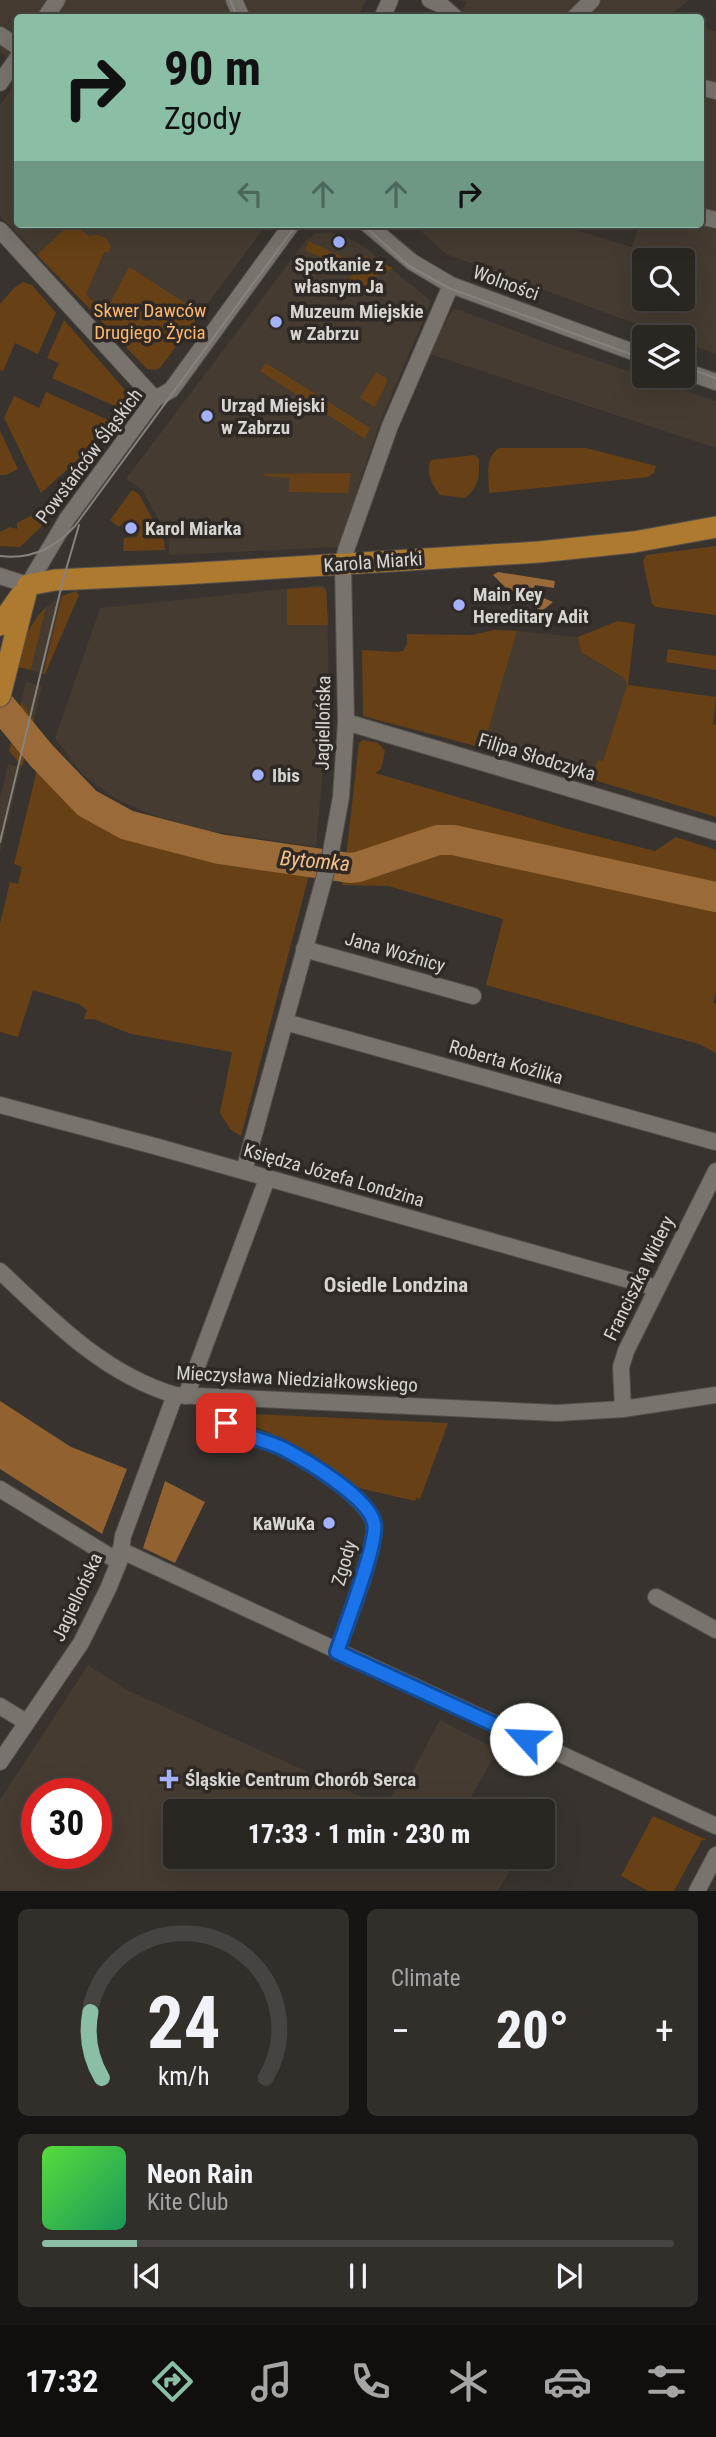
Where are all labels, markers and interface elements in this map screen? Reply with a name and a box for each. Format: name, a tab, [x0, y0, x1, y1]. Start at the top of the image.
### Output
text: 90 m	[164, 40, 261, 97]
icon: right	[49, 42, 140, 133]
text: Zgody	[164, 99, 241, 137]
icon: left	[231, 175, 269, 213]
icon: ahead	[304, 175, 342, 213]
icon: ahead	[377, 175, 415, 213]
icon: right	[450, 175, 488, 213]
marker: Spotkanie z własnym Ja	[331, 234, 347, 250]
map controls	[632, 248, 695, 388]
button: search	[632, 248, 695, 311]
place label: Spotkanie z własnym Ja	[294, 253, 384, 298]
street label: Wolności	[470, 260, 542, 306]
park label: Skwer Dawców Drugiego Życia	[94, 299, 206, 344]
place label: Muzeum Miejskie w Zabrzu	[290, 300, 424, 345]
marker: Muzeum Miejskie w Zabrzu	[268, 314, 284, 330]
button: layers	[632, 325, 695, 388]
street label: Powstańców Śląskich	[31, 384, 147, 528]
place label: Urząd Miejski w Zabrzu	[221, 394, 325, 439]
marker: Urząd Miejski w Zabrzu	[199, 408, 215, 424]
place label: Karol Miarka	[145, 517, 242, 540]
marker: Karol Miarka	[123, 520, 139, 536]
street label: Karola Miarki	[323, 547, 423, 577]
place label: Main Key Hereditary Adit	[473, 583, 589, 628]
marker: Main Key Hereditary Adit	[451, 597, 467, 613]
street label: Jagiellońska	[311, 675, 335, 771]
street label: Filipa Słodczyka	[476, 728, 598, 786]
place label: Ibis	[272, 764, 300, 787]
marker: Ibis	[250, 767, 266, 783]
water label: Bytomka	[279, 846, 351, 876]
street label: Jana Woźnicy	[342, 927, 448, 977]
street label: Roberta Koźlika	[446, 1035, 566, 1089]
street label: Księdza Józefa Londzina	[241, 1138, 427, 1212]
street label: Franciszka Widery	[599, 1212, 679, 1344]
district label: Osiedle Londzina	[324, 1273, 468, 1297]
street label: Mieczysława Niedziałkowskiego	[176, 1361, 418, 1397]
pin	[196, 1393, 256, 1453]
icon: arrive	[207, 1404, 245, 1442]
place label: KaWuKa	[253, 1512, 315, 1535]
marker: KaWuKa	[321, 1515, 337, 1531]
street label: Zgody	[327, 1538, 361, 1588]
street label: Jagiellońska	[47, 1549, 107, 1645]
position arrow	[489, 1702, 563, 1776]
place label: Śląskie Centrum Chorób Serca	[185, 1768, 416, 1791]
marker: Śląskie Centrum Chorób Serca	[159, 1769, 179, 1789]
speed limit sign: 30	[21, 1778, 112, 1869]
text: 17:33 · 1 min · 230 m	[248, 1819, 470, 1849]
text: Climate	[391, 1965, 461, 1992]
text: 24	[147, 1981, 220, 2067]
text: 20°	[496, 2000, 569, 2061]
text: −	[391, 2009, 410, 2053]
text: +	[655, 2009, 674, 2053]
text: km/h	[158, 2062, 209, 2091]
text: Neon Rain	[147, 2159, 253, 2189]
text: Kite Club	[147, 2189, 228, 2216]
icon: previous	[128, 2257, 166, 2295]
icon: pause	[339, 2257, 377, 2295]
icon: next	[550, 2257, 588, 2295]
icon: directions	[148, 2357, 197, 2406]
icon: music	[247, 2357, 296, 2406]
icon: phone	[346, 2357, 395, 2406]
icon: climate	[444, 2357, 493, 2406]
icon: car	[543, 2357, 592, 2406]
icon: filters	[642, 2357, 691, 2406]
text: 17:32	[25, 2362, 98, 2400]

